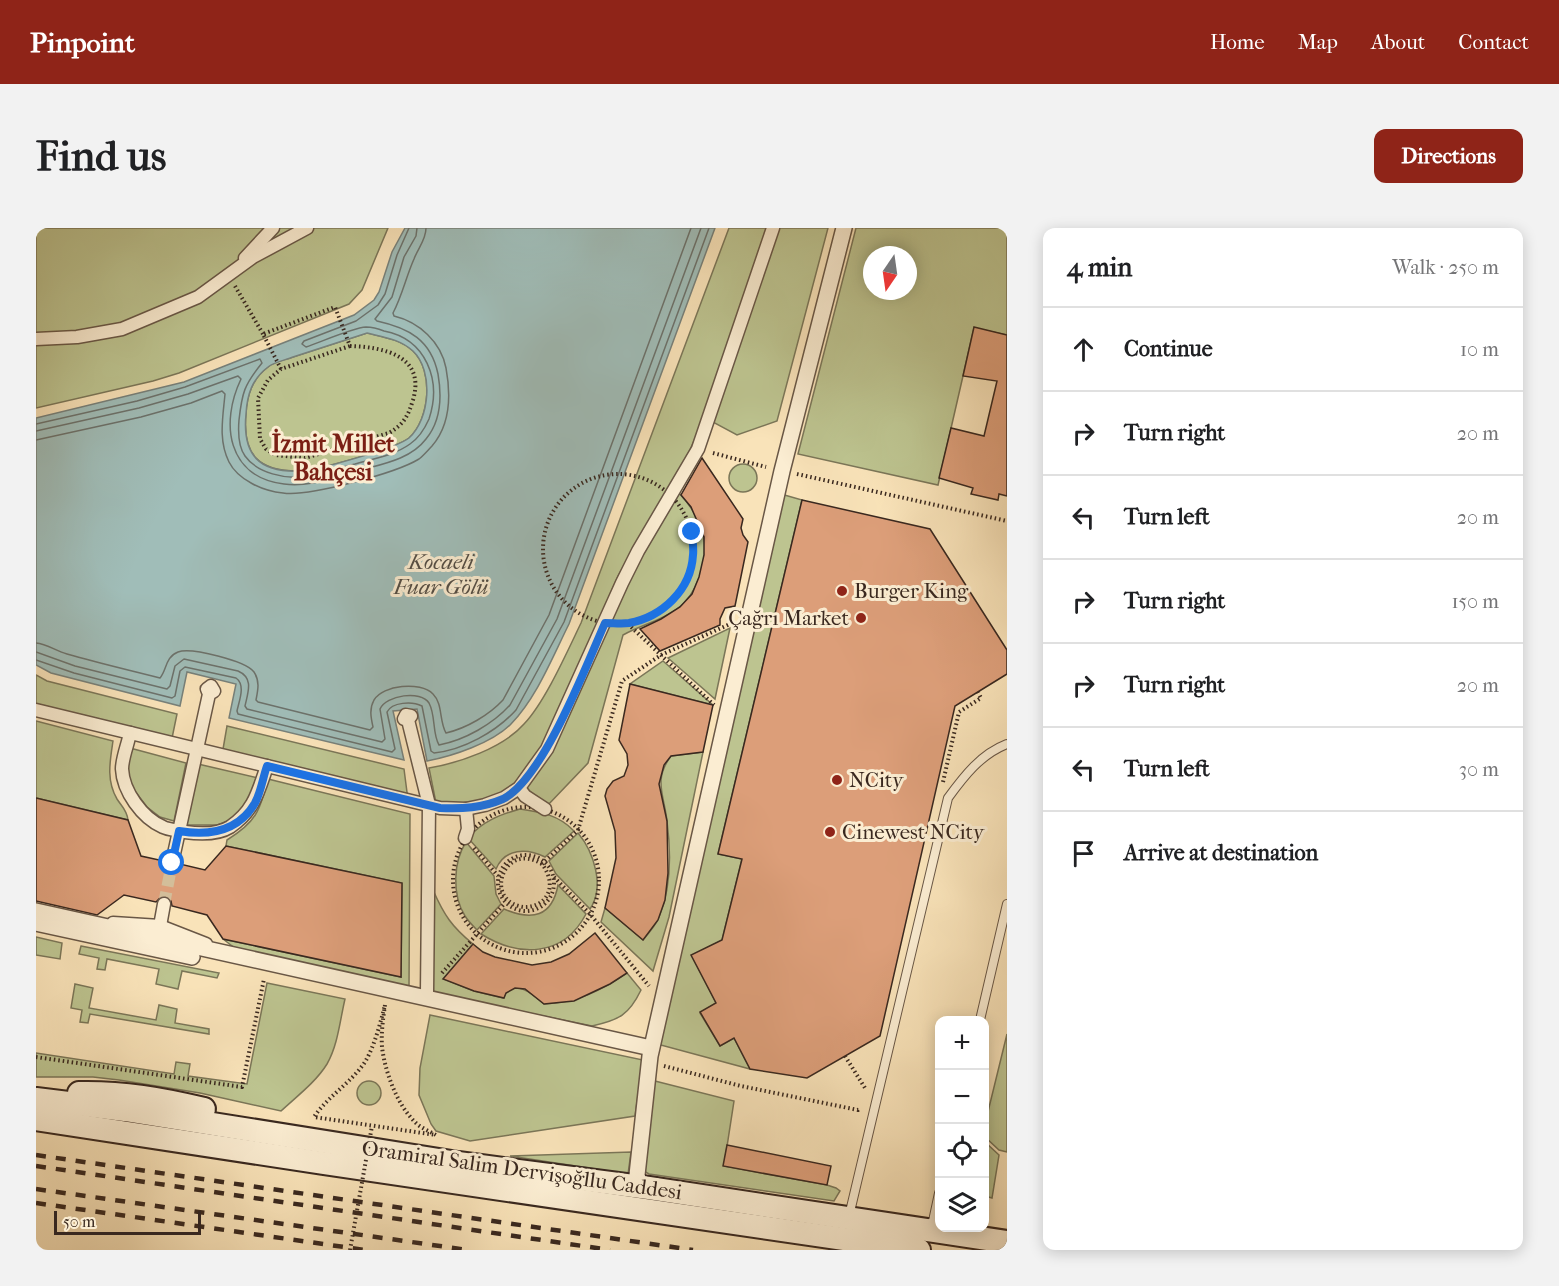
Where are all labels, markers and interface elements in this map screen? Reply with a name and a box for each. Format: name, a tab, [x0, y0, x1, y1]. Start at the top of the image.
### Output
text: Pinpoint	[30, 26, 135, 59]
text: Home	[1210, 30, 1265, 54]
text: Map	[1298, 30, 1338, 54]
text: About	[1371, 30, 1425, 54]
text: Contact	[1458, 30, 1529, 54]
button: Directions	[1374, 129, 1523, 183]
text: Find us	[36, 132, 166, 181]
north arrow	[863, 246, 917, 300]
text: 4 min	[1067, 252, 1132, 283]
text: Walk · 250 m	[1392, 256, 1499, 279]
icon: ahead	[1067, 333, 1100, 366]
text: Continue	[1124, 336, 1213, 362]
text: 10 m	[1460, 338, 1499, 361]
icon: right	[1067, 417, 1100, 450]
text: Turn right	[1124, 420, 1225, 446]
text: 20 m	[1457, 422, 1499, 445]
district label: İzmit Millet Bahçesi	[271, 428, 395, 487]
icon: left	[1067, 501, 1100, 534]
text: Turn left	[1124, 504, 1210, 530]
text: 20 m	[1457, 506, 1499, 529]
route end	[678, 518, 704, 544]
water label: Kocaeli Fuar Gölü	[393, 549, 489, 600]
place label: Burger King	[854, 579, 969, 603]
marker: Burger King	[835, 584, 849, 598]
icon: right	[1067, 585, 1100, 618]
text: Turn right	[1124, 588, 1225, 614]
text: 150 m	[1451, 590, 1499, 613]
place label: Çağrı Market	[728, 606, 849, 631]
marker: Çağrı Market	[854, 611, 868, 625]
icon: right	[1067, 669, 1100, 702]
text: Turn right	[1124, 672, 1225, 698]
text: 20 m	[1457, 674, 1499, 697]
icon: left	[1067, 753, 1100, 786]
text: Turn left	[1124, 756, 1210, 782]
text: 30 m	[1459, 758, 1499, 781]
place label: NCity	[849, 768, 904, 792]
marker: NCity	[830, 773, 844, 787]
place label: Cinewest NCity	[842, 820, 985, 844]
marker: Cinewest NCity	[823, 825, 837, 839]
icon: arrive	[1067, 837, 1100, 870]
text: Arrive at destination	[1124, 840, 1318, 866]
route start	[158, 849, 184, 875]
map controls	[935, 1016, 989, 1232]
button: +	[935, 1016, 989, 1070]
button: −	[935, 1070, 989, 1124]
button: locate	[935, 1124, 989, 1178]
street label: Oramiral Salim Dervişoğllu Caddesi	[360, 1136, 684, 1204]
button: layers	[935, 1178, 989, 1232]
scale bar	[54, 1208, 201, 1236]
text: 50 m	[63, 1212, 95, 1231]

